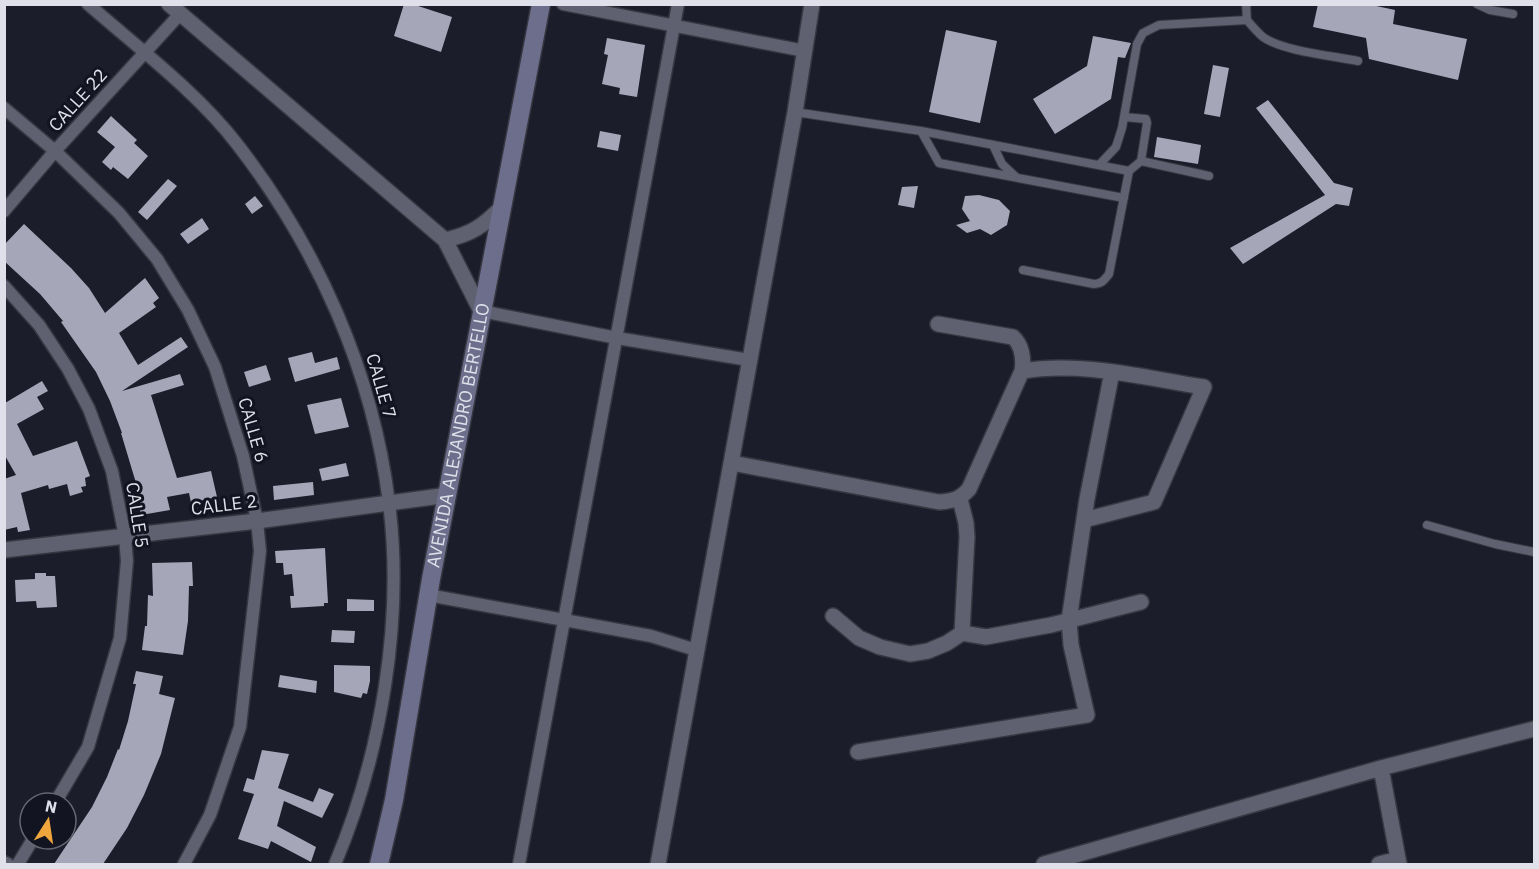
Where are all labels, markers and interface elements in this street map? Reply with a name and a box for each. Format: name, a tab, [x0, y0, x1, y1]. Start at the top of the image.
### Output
street label: CALLE 22	[43, 63, 112, 136]
street label: AVENIDA ALEJANDRO BERTELLO	[421, 301, 495, 570]
street label: CALLE 7	[361, 351, 402, 421]
street label: CALLE 6	[233, 395, 274, 465]
street label: CALLE 5	[121, 480, 154, 549]
street label: CALLE 2	[190, 489, 258, 520]
north arrow	[18, 791, 78, 851]
text: N	[43, 795, 59, 817]

